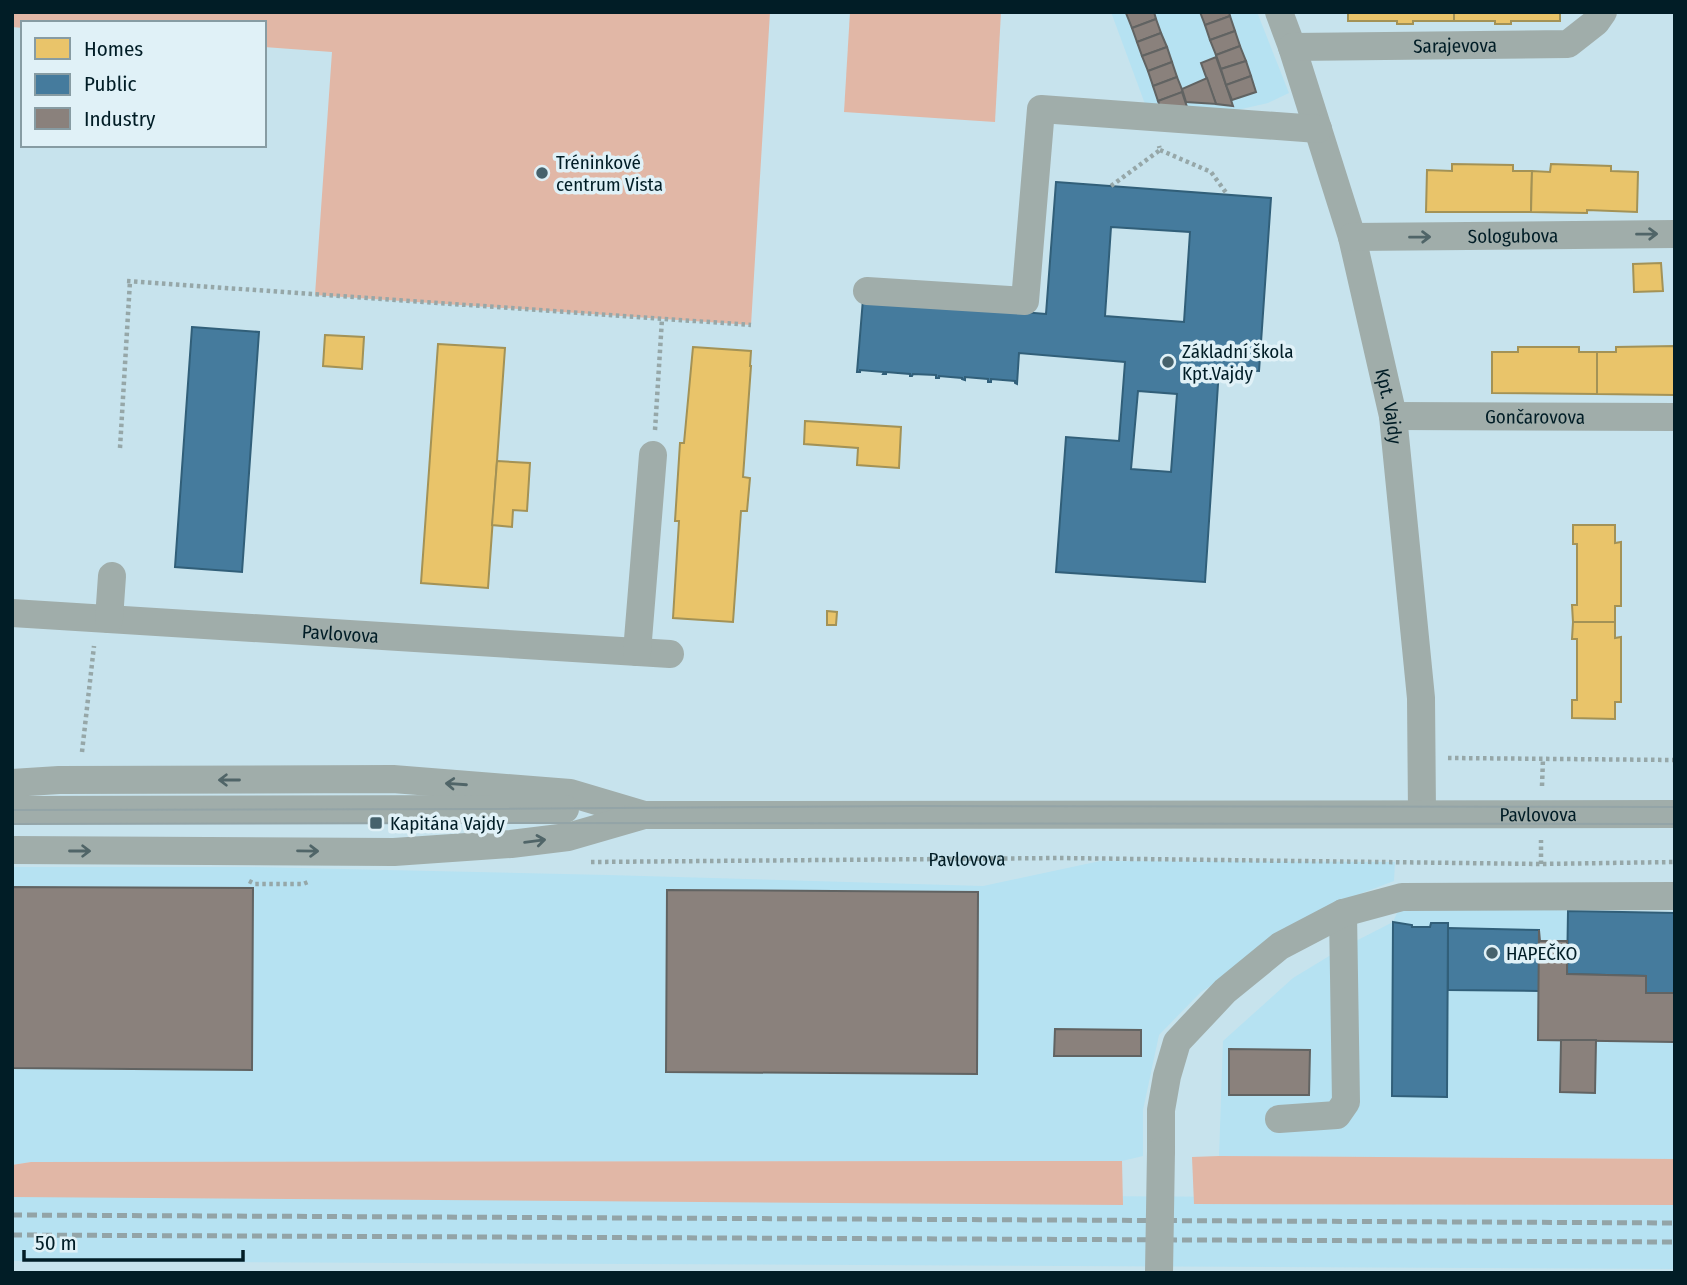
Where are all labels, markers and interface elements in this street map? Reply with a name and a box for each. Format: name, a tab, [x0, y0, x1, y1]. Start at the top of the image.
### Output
legend	[21, 21, 266, 147]
street label: Sarajevova	[1413, 33, 1497, 57]
text: Homes	[84, 36, 143, 62]
text: Public	[84, 71, 136, 97]
text: Industry	[84, 106, 156, 132]
place label: Tréninkové centrum Vista	[556, 151, 663, 196]
marker: Tréninkové centrum Vista	[534, 165, 550, 181]
street label: Sologubova	[1468, 224, 1558, 247]
one-way arrow	[1636, 228, 1659, 241]
one-way arrow	[1408, 230, 1431, 244]
place label: Základní škola Kpt.Vajdy	[1182, 340, 1294, 385]
marker: Základní škola Kpt.Vajdy	[1160, 354, 1176, 370]
street label: Kpt. Vajdy	[1371, 366, 1407, 446]
street label: Gončarovova	[1485, 405, 1585, 428]
street label: Pavlovova	[301, 620, 380, 647]
one-way arrow	[218, 773, 241, 787]
one-way arrow	[446, 777, 468, 790]
street label: Pavlovova	[1500, 803, 1577, 826]
place label: Kapitána Vajdy	[390, 812, 505, 835]
marker: Kapitána Vajdy	[368, 815, 384, 831]
one-way arrow	[523, 835, 546, 848]
one-way arrow	[69, 844, 92, 858]
one-way arrow	[296, 844, 319, 858]
street label: Pavlovova	[928, 847, 1006, 871]
place label: HAPEČKO	[1506, 942, 1578, 965]
marker: HAPEČKO	[1484, 945, 1500, 961]
scale bar	[24, 1218, 243, 1262]
text: 50 m	[35, 1230, 77, 1256]

